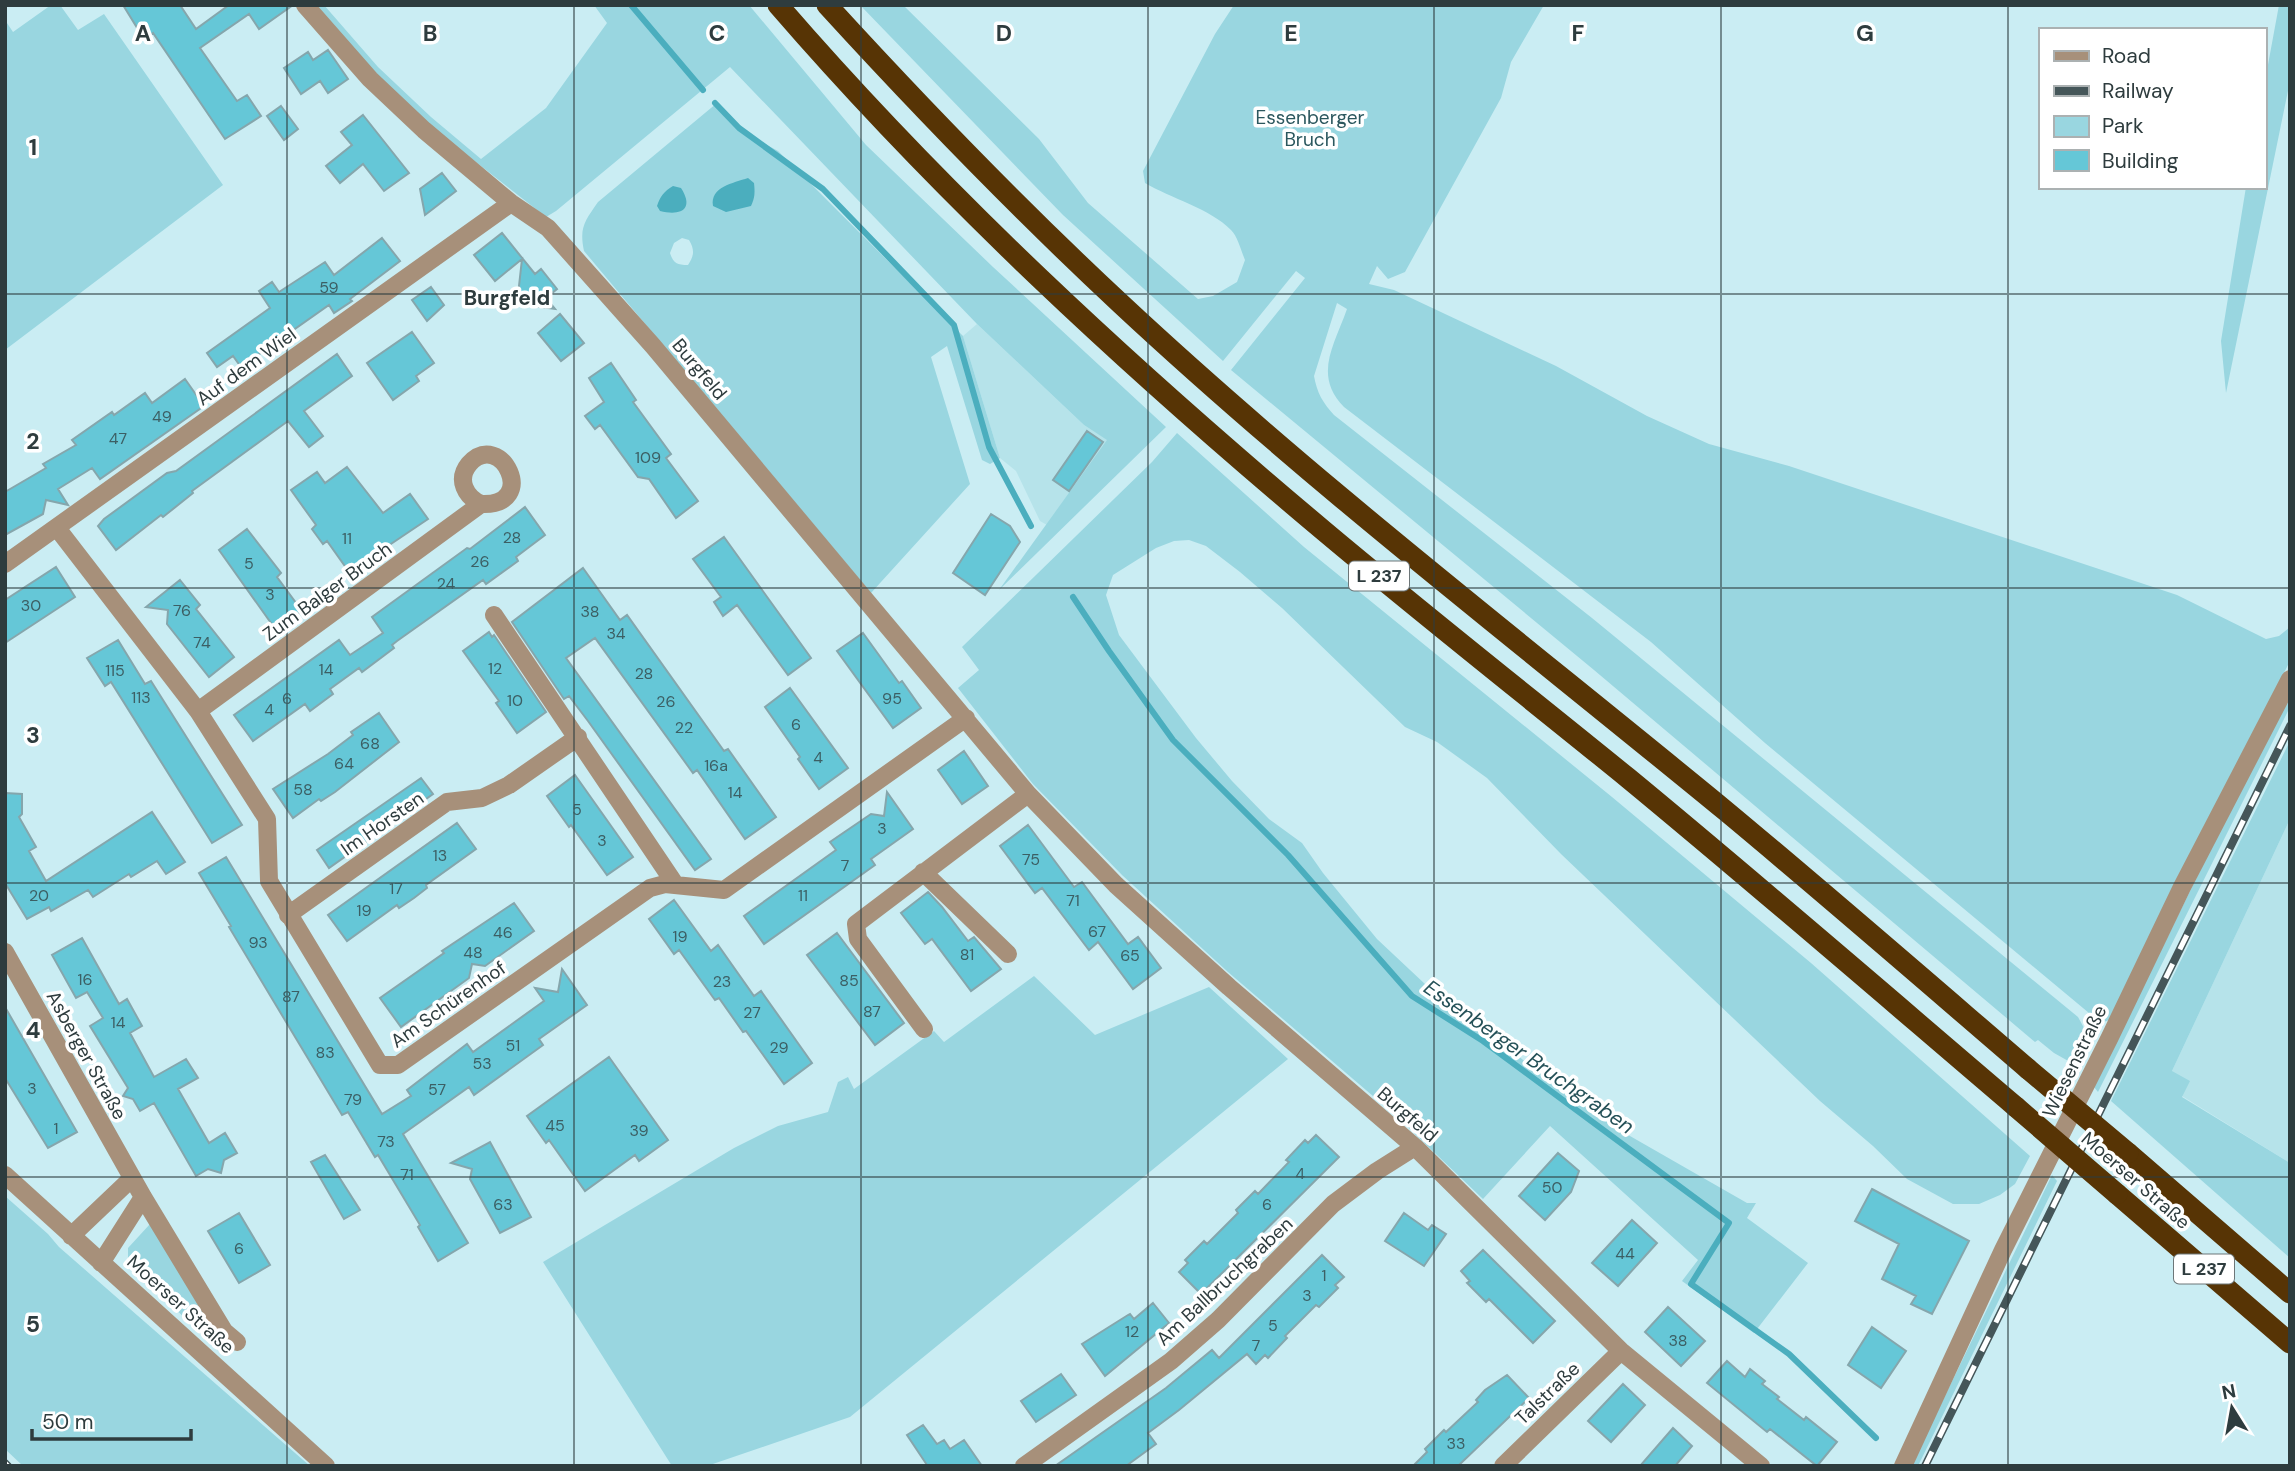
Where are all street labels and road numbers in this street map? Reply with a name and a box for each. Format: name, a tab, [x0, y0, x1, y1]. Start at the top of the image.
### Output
street label: Auf dem Wiel	[191, 322, 301, 411]
street label: Burgfeld	[667, 333, 733, 405]
street label: Zum Balger Bruch	[258, 536, 397, 647]
road number: L 237	[1349, 562, 1409, 590]
street label: Im Horsten	[336, 786, 429, 861]
street label: Am Schürenhof	[386, 955, 511, 1053]
street label: Asberger Straße	[41, 986, 132, 1124]
street label: Wiesenstraße	[2036, 1001, 2112, 1122]
street label: Burgfeld	[1372, 1081, 1443, 1148]
street label: Moerser Straße	[2076, 1126, 2195, 1235]
street label: Am Ballbruchgraben	[1151, 1212, 1298, 1351]
street label: Moerser Straße	[122, 1249, 240, 1359]
road number: L 237	[2174, 1254, 2234, 1284]
street label: Talstraße	[1510, 1356, 1585, 1430]

